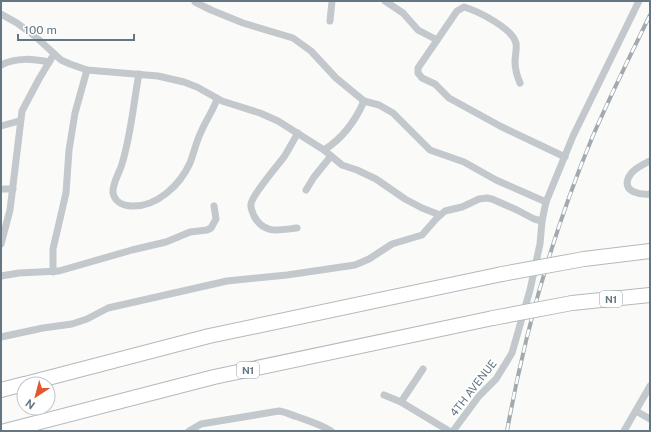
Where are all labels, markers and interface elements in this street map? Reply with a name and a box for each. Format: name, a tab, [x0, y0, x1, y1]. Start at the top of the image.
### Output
scale bar	[18, 16, 134, 42]
text: 100 m	[24, 23, 57, 37]
road number: N1	[600, 291, 622, 307]
street label: 4TH AVENUE	[447, 357, 499, 418]
road number: N1	[237, 362, 259, 378]
north arrow	[16, 376, 56, 416]
text: N	[23, 397, 37, 411]

